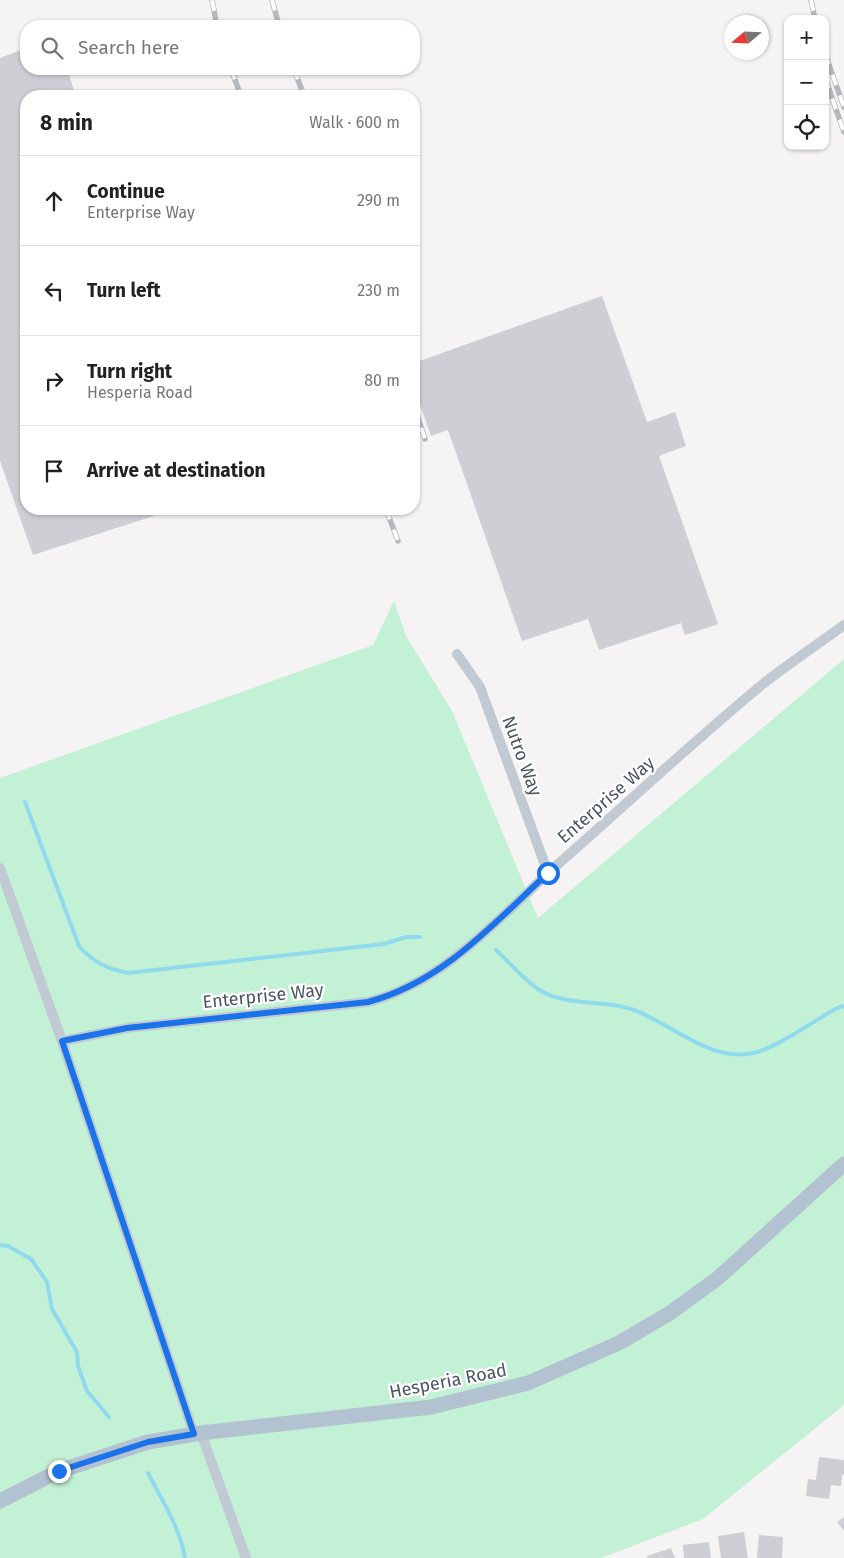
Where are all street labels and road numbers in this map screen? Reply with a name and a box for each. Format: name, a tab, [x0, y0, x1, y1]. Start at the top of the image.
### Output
street label: Nutro Way	[497, 713, 547, 799]
street label: Enterprise Way	[553, 752, 659, 848]
street label: Enterprise Way	[201, 979, 325, 1013]
street label: Hesperia Road	[387, 1359, 509, 1403]

